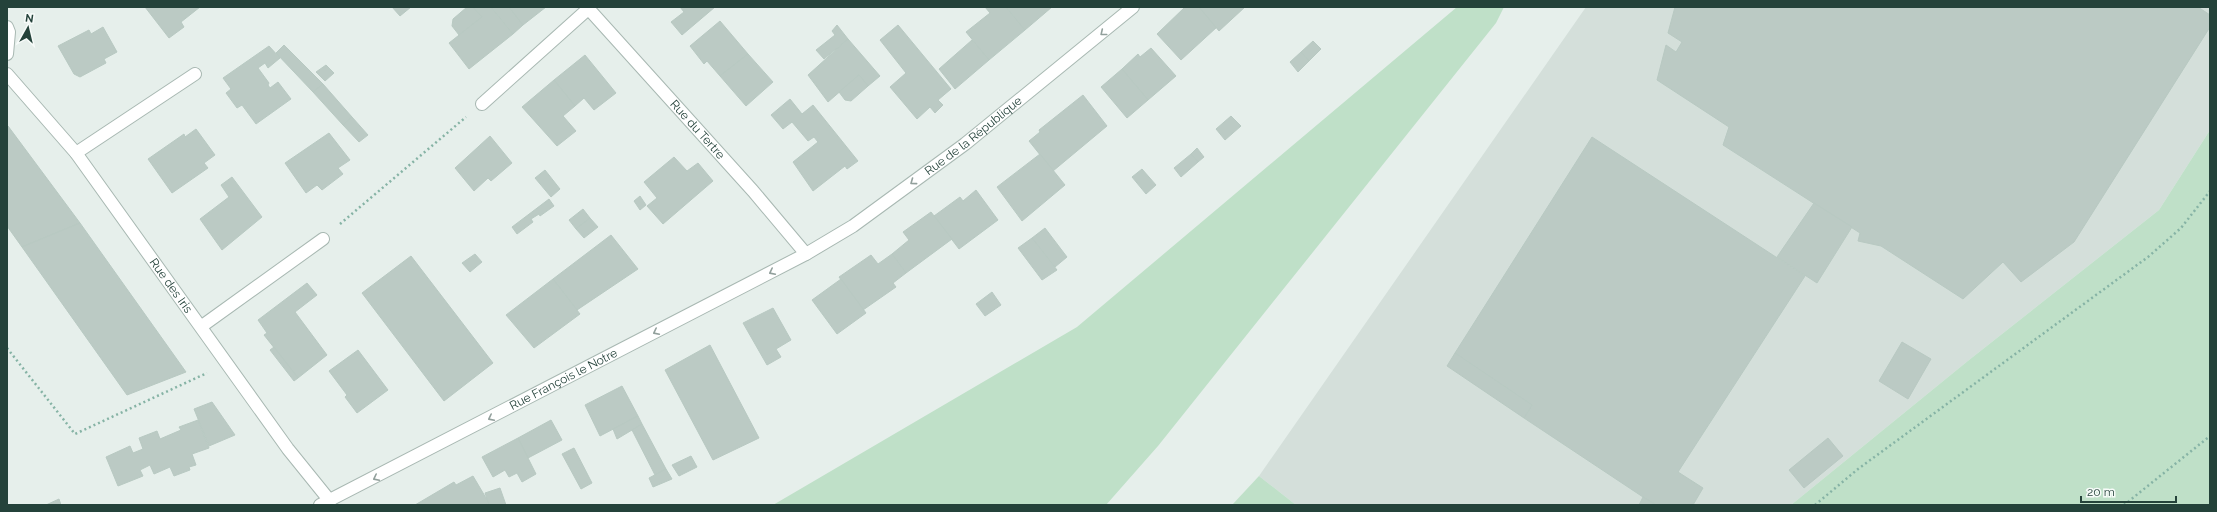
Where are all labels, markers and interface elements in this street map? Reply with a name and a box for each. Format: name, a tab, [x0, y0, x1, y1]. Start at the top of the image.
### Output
north arrow	[8, 8, 48, 48]
text: N	[24, 12, 34, 26]
one-way arrow	[1101, 28, 1108, 35]
street label: Rue de la République	[922, 94, 1025, 178]
street label: Rue du Tertre	[667, 97, 728, 162]
one-way arrow	[910, 177, 917, 185]
street label: Rue des Iris	[147, 256, 195, 316]
one-way arrow	[768, 267, 776, 275]
one-way arrow	[653, 327, 660, 335]
street label: Rue François le Notre	[507, 346, 620, 413]
one-way arrow	[488, 413, 495, 420]
one-way arrow	[373, 473, 380, 480]
scale bar	[2081, 478, 2176, 504]
text: 20 m	[2087, 485, 2115, 499]

